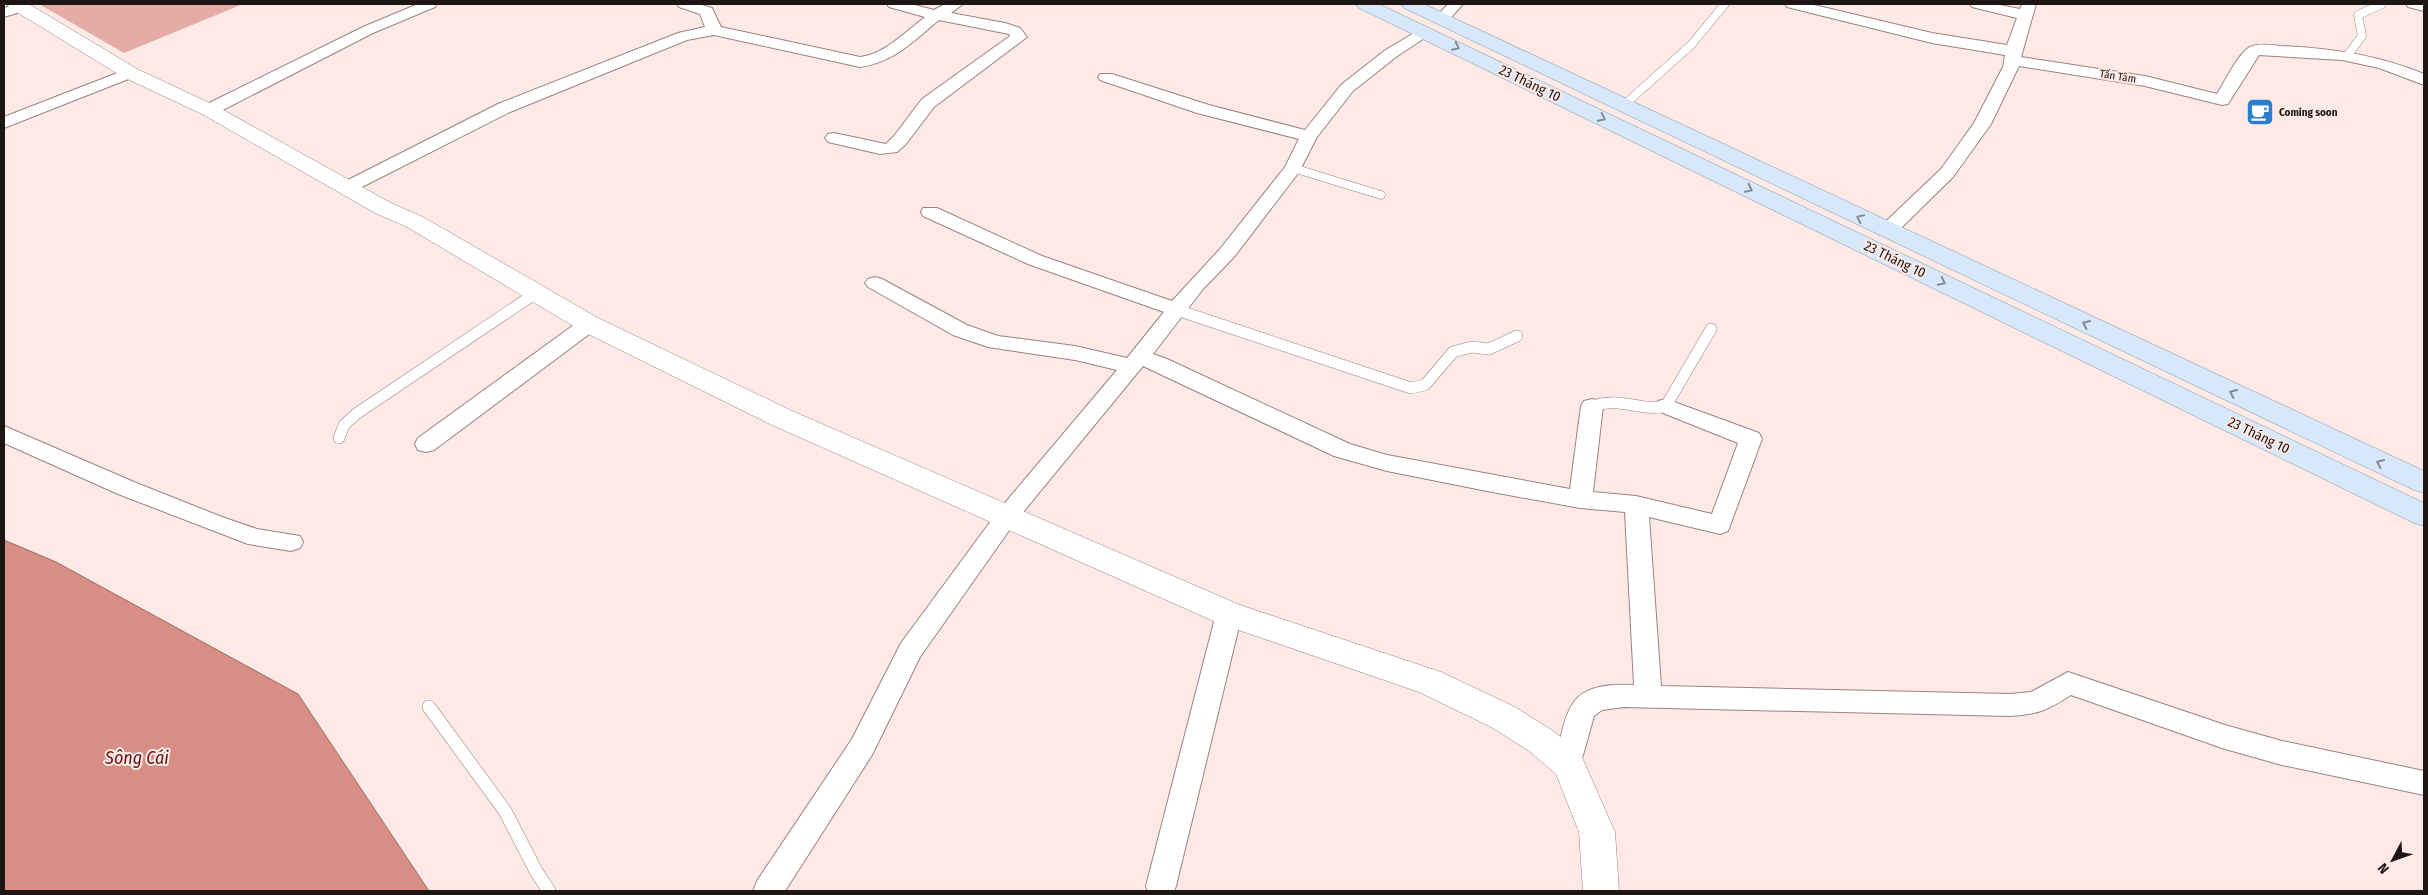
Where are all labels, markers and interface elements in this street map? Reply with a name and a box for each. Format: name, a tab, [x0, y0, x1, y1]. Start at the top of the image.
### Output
one-way arrow	[1451, 41, 1460, 52]
street label: 23 Tháng 10	[1496, 61, 1563, 106]
street label: Tấn Tâm	[2099, 67, 2137, 86]
cafe icon: Coming soon	[2245, 97, 2275, 127]
place label: Coming soon	[2279, 106, 2338, 119]
one-way arrow	[1597, 112, 1606, 122]
one-way arrow	[1744, 183, 1753, 193]
one-way arrow	[1856, 214, 1865, 224]
street label: 23 Tháng 10	[1861, 237, 1928, 282]
one-way arrow	[1937, 276, 1946, 286]
one-way arrow	[2082, 320, 2091, 331]
one-way arrow	[2229, 389, 2238, 400]
street label: 23 Tháng 10	[2225, 413, 2292, 458]
one-way arrow	[2376, 458, 2385, 469]
water label: Sông Cái	[104, 747, 169, 769]
north arrow	[2368, 835, 2418, 885]
text: N	[2374, 859, 2393, 877]

